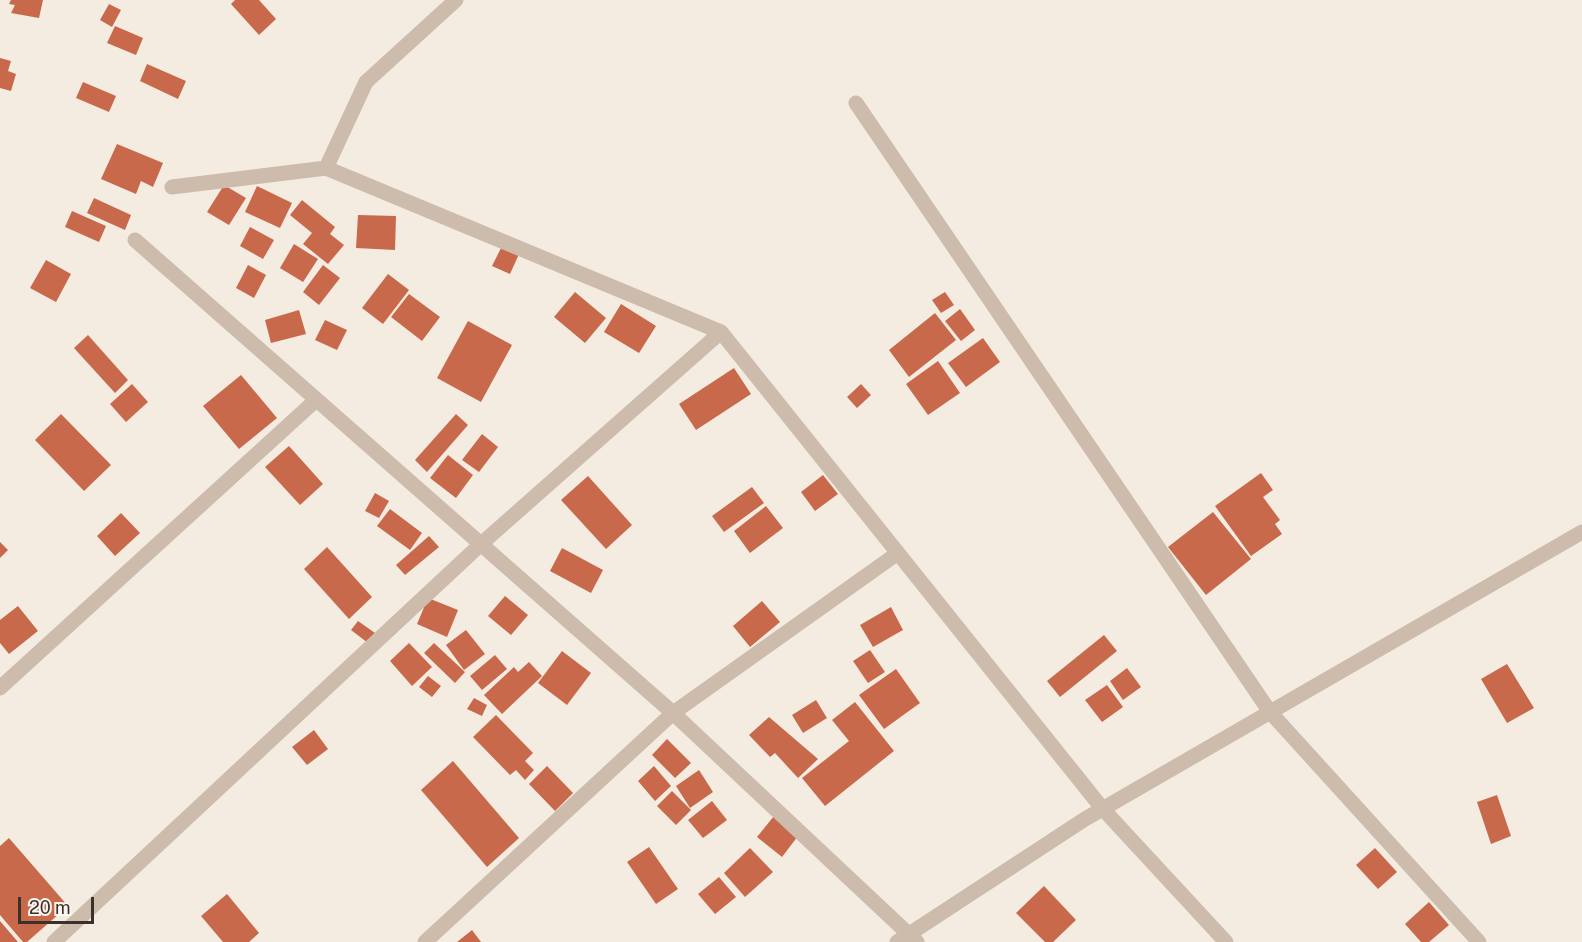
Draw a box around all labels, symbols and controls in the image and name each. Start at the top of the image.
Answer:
scale bar [21,885,98,923]
text: 20 m [29,897,71,918]

